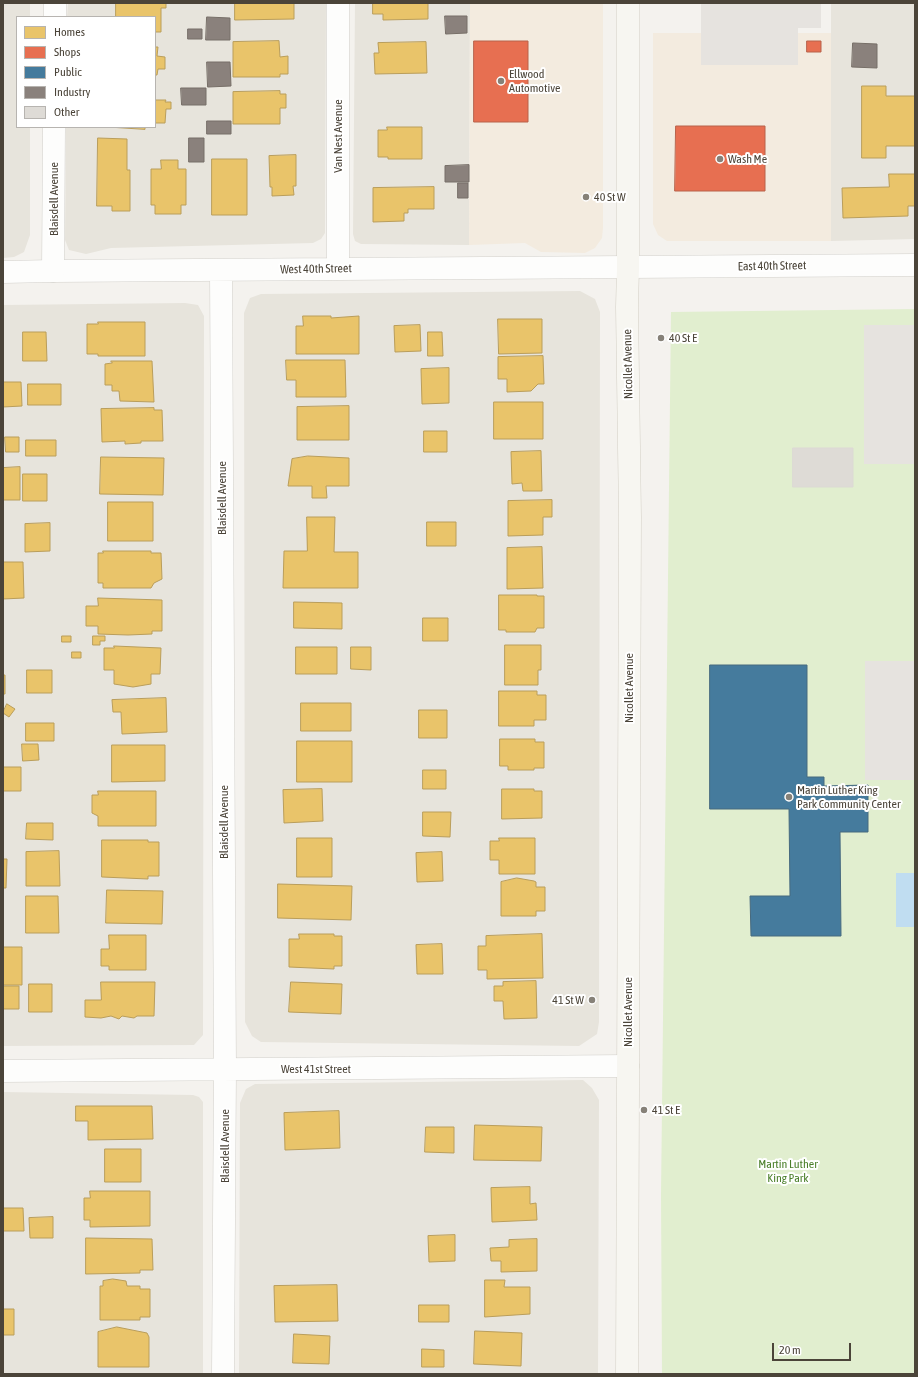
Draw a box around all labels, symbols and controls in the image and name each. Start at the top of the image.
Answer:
legend [16,16,156,128]
text: Homes [54,25,85,39]
text: Shops [54,45,80,59]
text: Public [54,65,82,79]
place label: Ellwood Automotive [509,67,560,95]
marker: Ellwood Automotive [496,76,506,86]
text: Industry [54,85,91,99]
street label: Van Nest Avenue [331,99,345,173]
text: Other [54,105,79,119]
place label: Wash Me [728,152,767,166]
marker: Wash Me [715,154,725,164]
street label: Blaisdell Avenue [47,162,61,236]
place label: 40 St W [594,190,626,204]
marker: 40 St W [581,192,591,202]
street label: East 40th Street [738,258,806,274]
street label: West 40th Street [280,261,352,277]
street label: Nicollet Avenue [620,329,636,399]
place label: 40 St E [669,331,697,345]
marker: 40 St E [656,333,666,343]
street label: Blaisdell Avenue [215,461,229,535]
street label: Nicollet Avenue [622,653,636,723]
place label: Martin Luther King Park Community Center [797,783,900,811]
street label: Blaisdell Avenue [217,785,231,859]
marker: Martin Luther King Park Community Center [784,792,794,802]
street label: Nicollet Avenue [621,977,635,1047]
place label: 41 St W [552,993,584,1007]
marker: 41 St W [587,995,597,1005]
street label: West 41st Street [281,1062,351,1076]
place label: 41 St E [652,1103,680,1117]
marker: 41 St E [639,1105,649,1115]
street label: Blaisdell Avenue [218,1109,232,1183]
park label: Martin Luther King Park [758,1157,818,1185]
scale bar [774,1335,853,1361]
text: 20 m [779,1343,801,1357]

